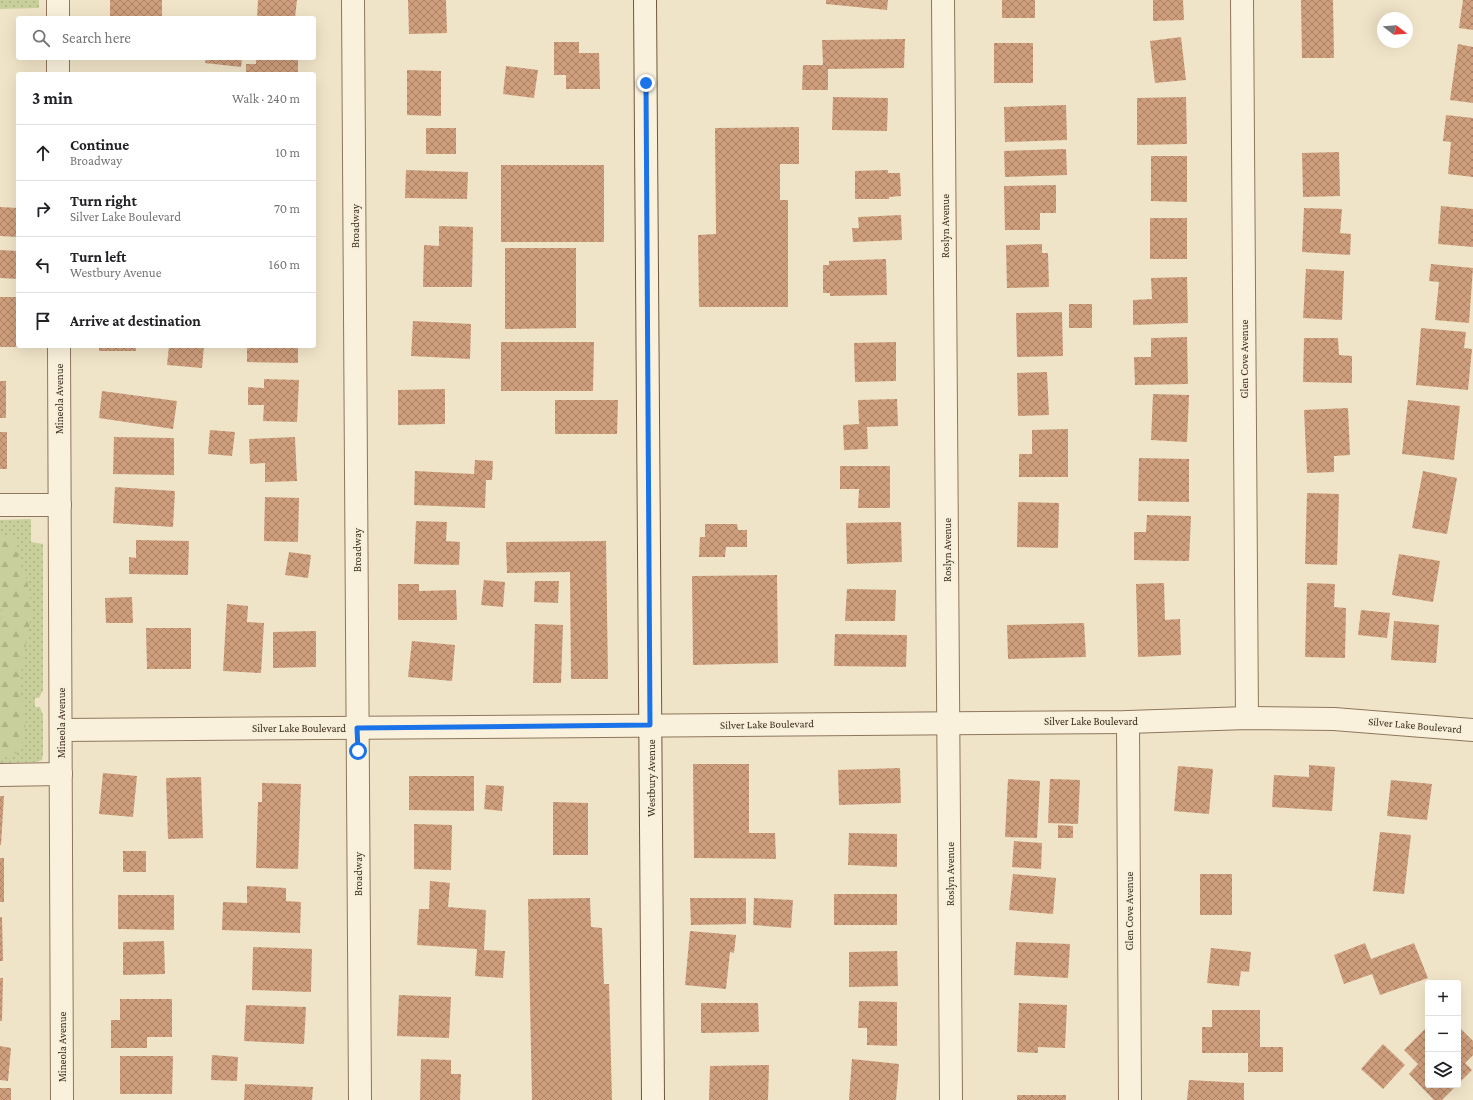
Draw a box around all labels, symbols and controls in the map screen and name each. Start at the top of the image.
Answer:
north arrow [1377,12,1413,48]
search box [16,16,316,60]
icon: search [30,27,52,49]
text: Search here [62,30,131,46]
route end [637,74,655,92]
text: 3 min [32,89,73,108]
text: Walk · 240 m [232,91,300,106]
text: Continue [70,137,129,153]
icon: ahead [32,142,54,164]
text: 10 m [275,145,300,160]
text: Broadway [70,153,122,168]
text: Turn right [70,193,137,209]
street label: Roslyn Avenue [939,194,952,258]
icon: right [32,198,54,220]
text: 70 m [274,201,300,216]
street label: Broadway [349,203,362,248]
text: Silver Lake Boulevard [70,209,181,224]
text: Turn left [70,249,126,265]
icon: left [32,254,54,276]
text: 160 m [269,257,300,272]
text: Westbury Avenue [70,265,161,280]
icon: arrive [32,310,54,332]
text: Arrive at destination [70,313,201,329]
street label: Glen Cove Avenue [1238,319,1250,398]
street label: Mineola Avenue [53,364,65,434]
street label: Roslyn Avenue [941,518,954,582]
street label: Broadway [351,527,364,572]
street label: Mineola Avenue [55,688,67,758]
street label: Silver Lake Boulevard [1044,715,1138,727]
street label: Silver Lake Boulevard [1368,715,1463,735]
street label: Silver Lake Boulevard [720,717,814,731]
street label: Silver Lake Boulevard [252,722,346,734]
street label: Westbury Avenue [645,739,658,817]
route start [349,742,367,760]
street label: Roslyn Avenue [944,842,957,906]
street label: Broadway [352,851,365,896]
street label: Glen Cove Avenue [1123,871,1135,950]
map controls [1425,980,1461,1088]
button: + [1425,980,1461,1016]
street label: Mineola Avenue [56,1012,68,1082]
button: − [1425,1016,1461,1052]
button: layers [1425,1052,1461,1088]

